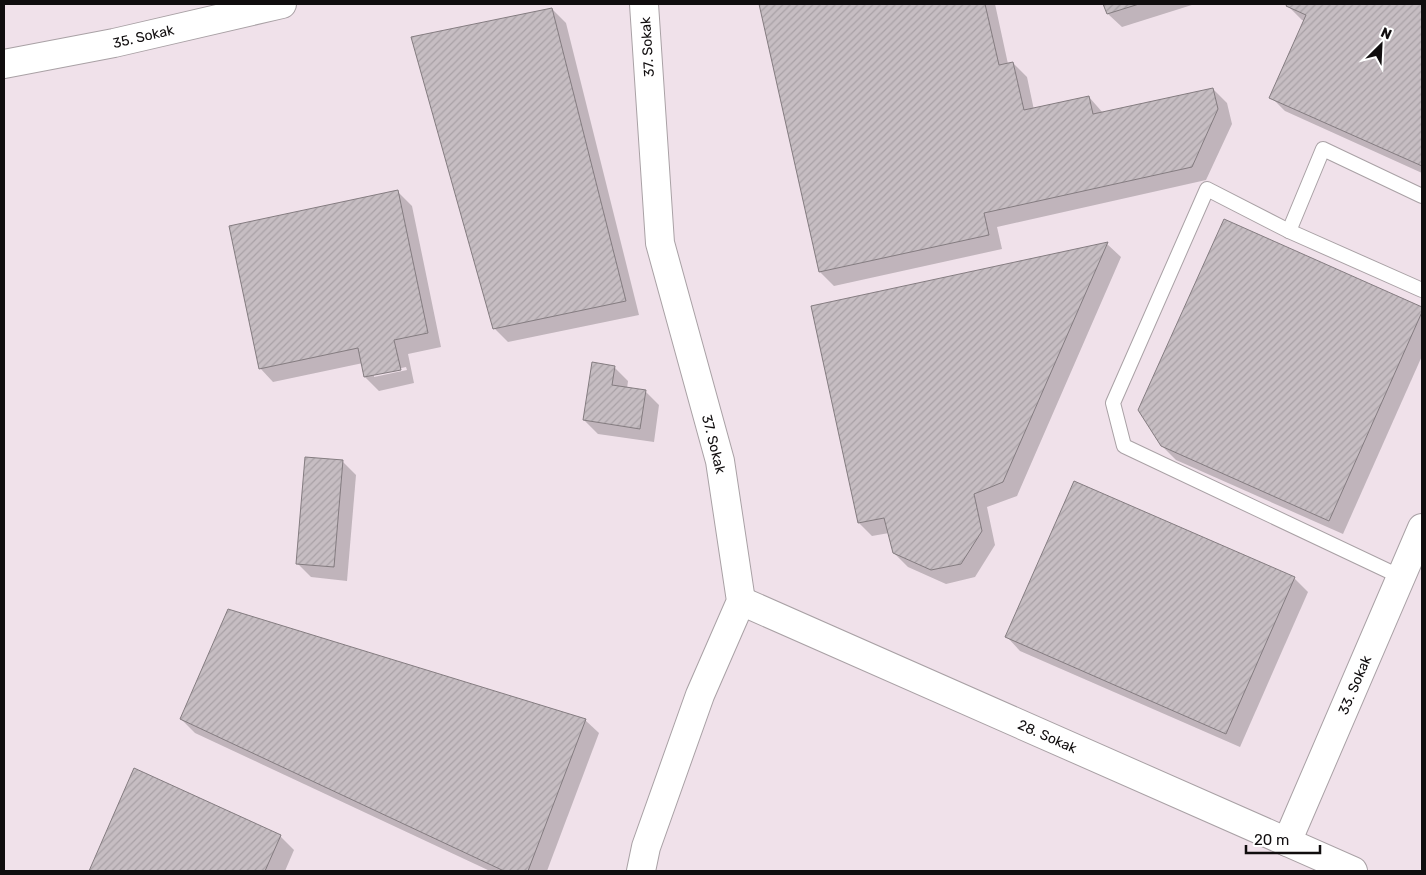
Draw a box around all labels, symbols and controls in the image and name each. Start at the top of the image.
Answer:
street label: 37. Sokak [637,15,658,78]
north arrow [1356,20,1406,70]
street label: 35. Sokak [111,21,176,52]
text: N [1378,24,1394,43]
street label: 37. Sokak [698,413,729,476]
street label: 33. Sokak [1335,652,1375,717]
street label: 28. Sokak [1015,716,1080,757]
scale bar [1246,822,1320,854]
text: 20 m [1254,831,1289,849]

